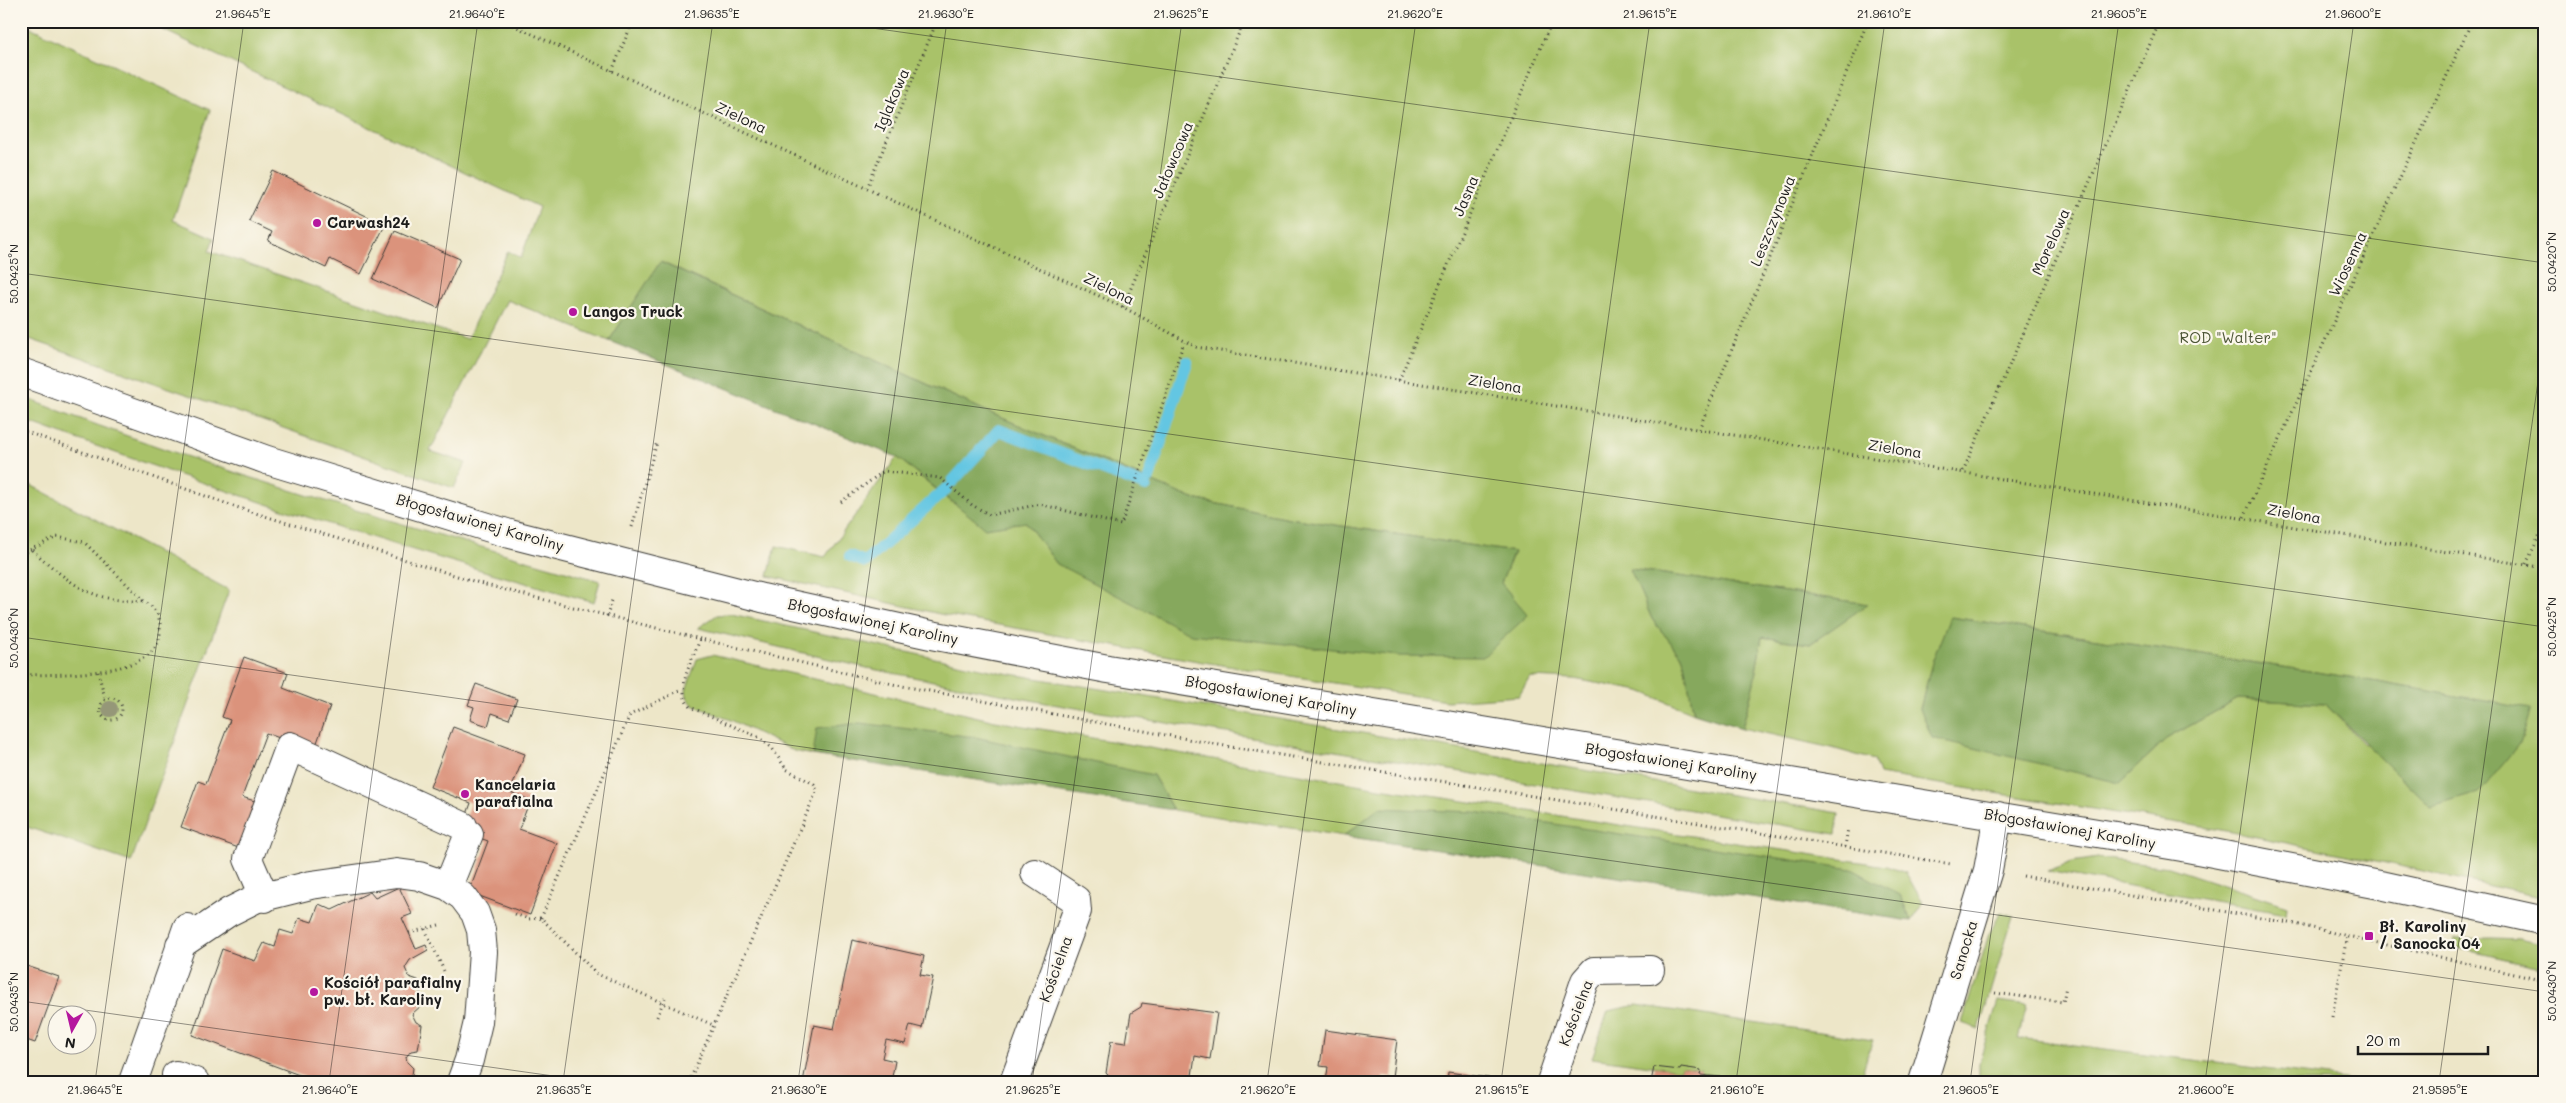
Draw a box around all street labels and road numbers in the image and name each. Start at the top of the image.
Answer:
street label: Iglakowa [869,65,913,134]
street label: Zielona [713,97,770,138]
street label: Jałowcowa [1147,118,1197,201]
street label: Jasna [1448,172,1483,219]
street label: Leszczynowa [1745,172,1799,269]
street label: Morelowa [2026,205,2074,278]
street label: Wiosenna [2323,228,2371,299]
street label: Zielona [1081,267,1138,309]
street label: Zielona [1467,369,1524,397]
street label: Zielona [1867,434,1924,462]
street label: Błogosławionej Karoliny [394,488,567,556]
street label: Zielona [2266,498,2323,528]
street label: Błogosławionej Karoliny [786,593,960,649]
street label: Błogosławionej Karoliny [1184,670,1359,720]
street label: Błogosławionej Karoliny [1584,738,1759,785]
street label: Błogosławionej Karoliny [1983,803,2158,853]
street label: Sanocka [1945,918,1982,982]
street label: Kościelna [1034,933,1076,1005]
street label: Kościelna [1553,977,1597,1049]

